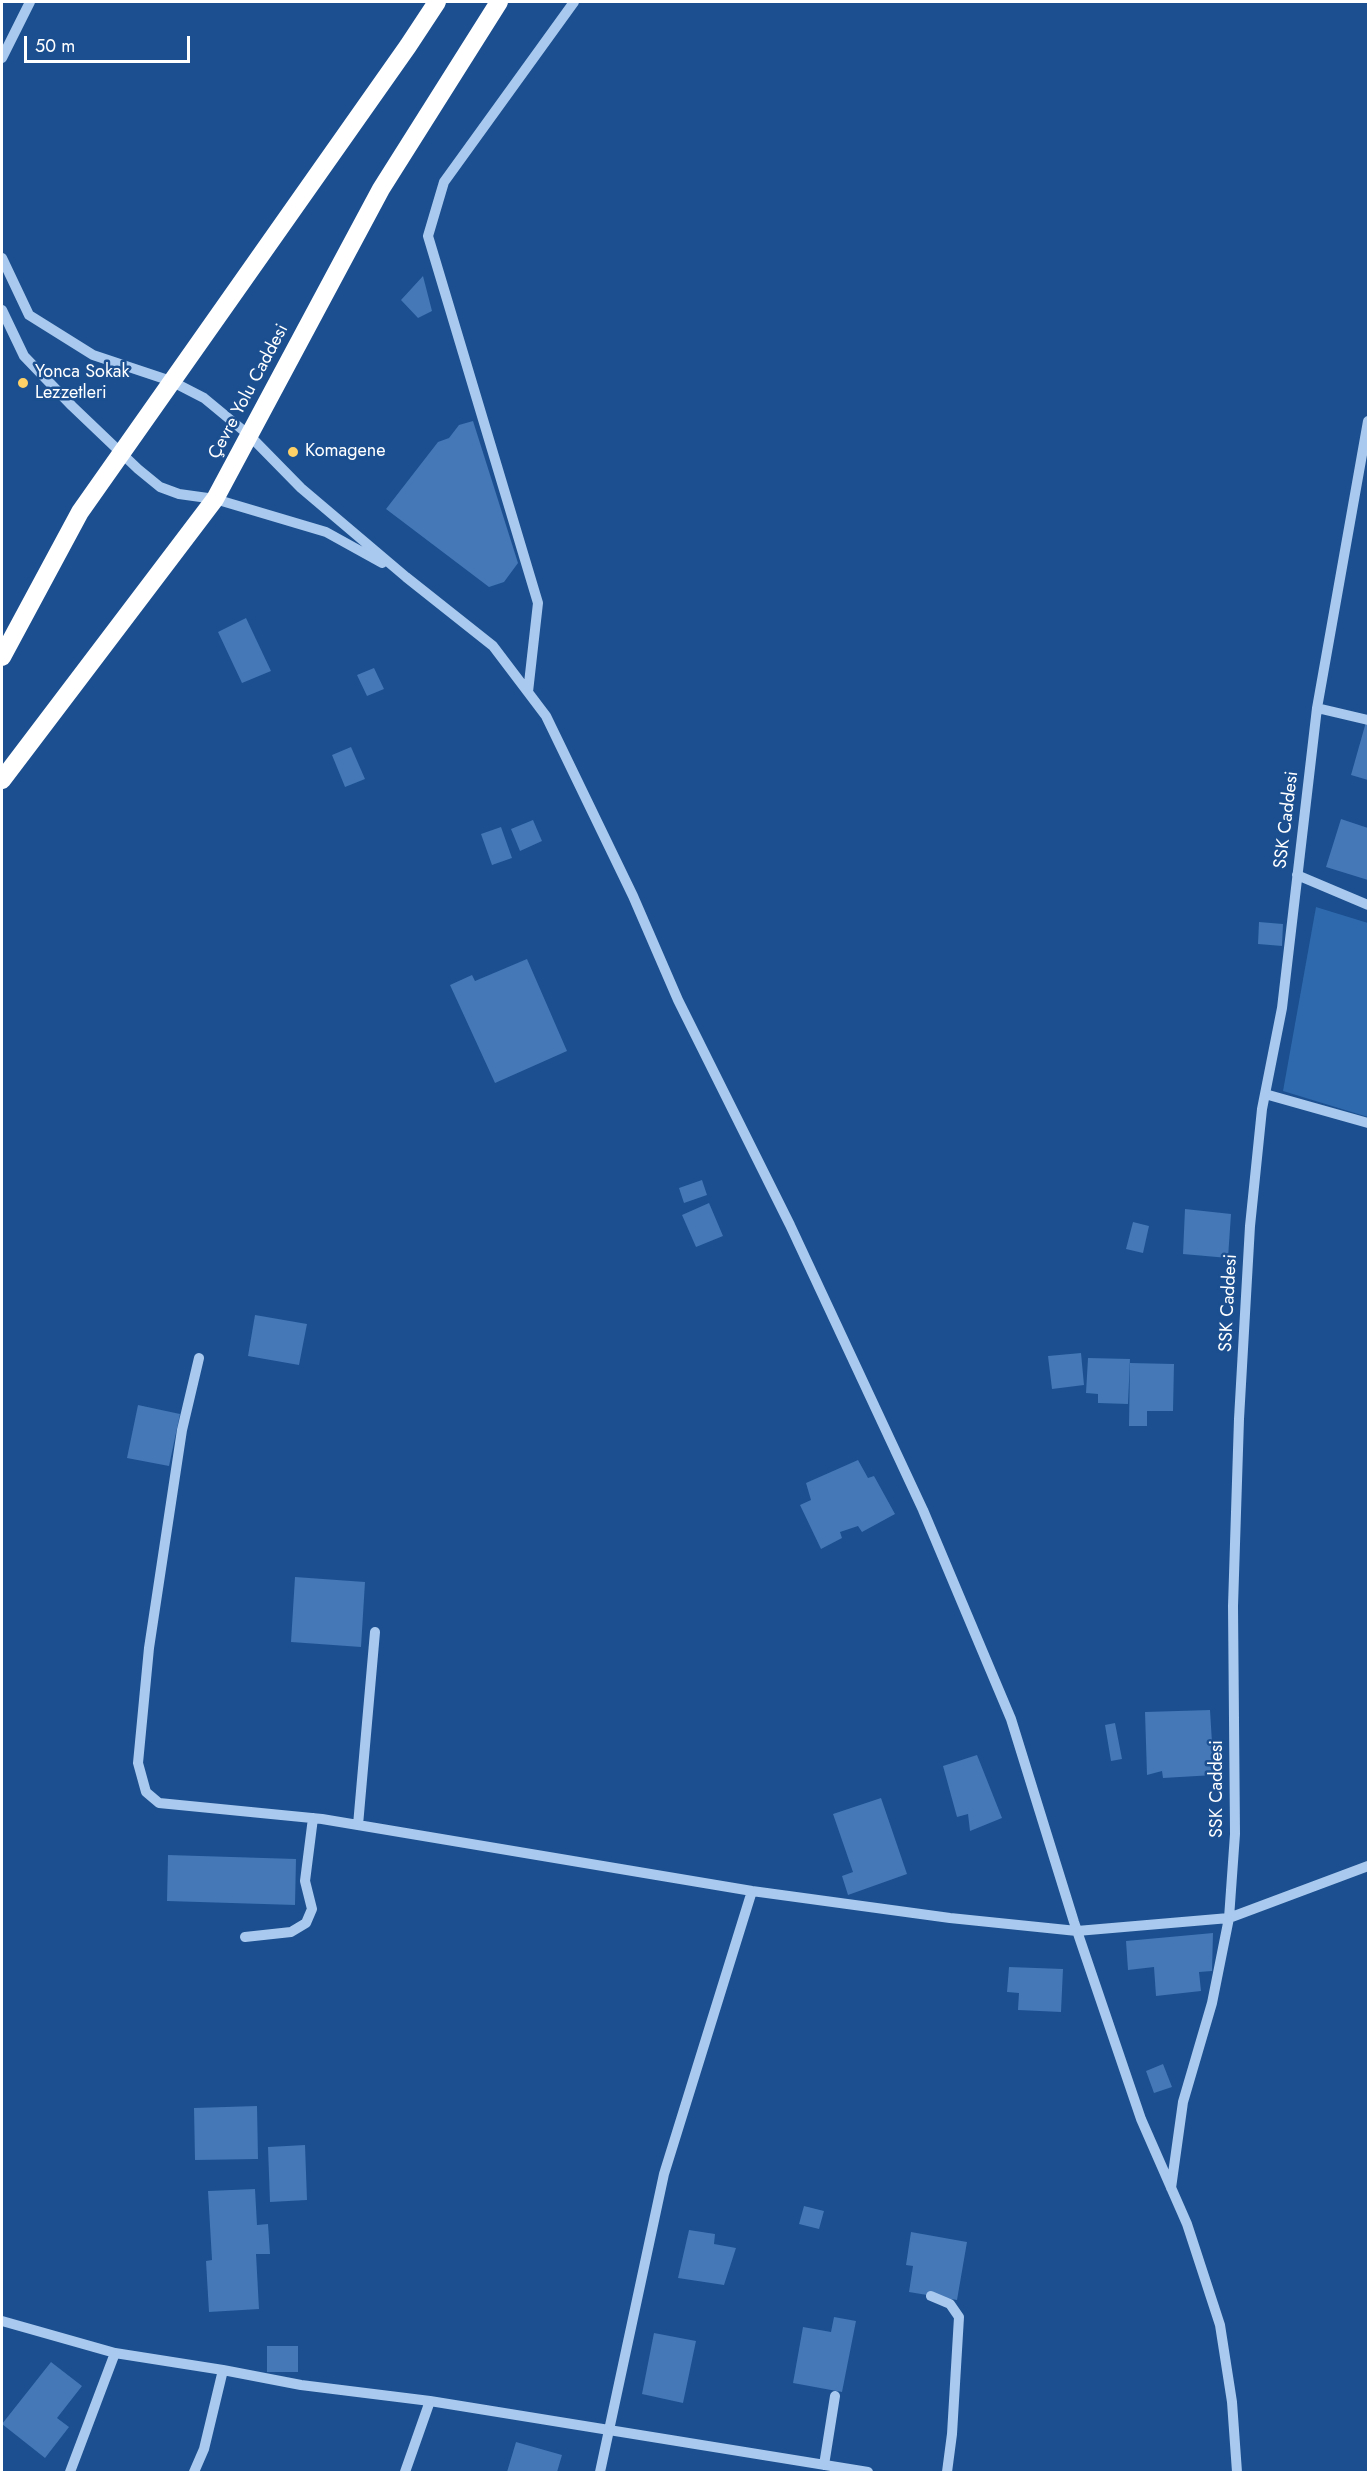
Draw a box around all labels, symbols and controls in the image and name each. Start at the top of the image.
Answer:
scale bar [27,24,194,62]
text: 50 m [35,33,75,59]
street label: Çevre Yolu Caddesi [204,321,294,463]
place label: Yonca Sokak Lezzetleri [35,362,129,404]
marker: Yonca Sokak Lezzetleri [16,376,30,390]
place label: Komagene [305,441,385,463]
marker: Komagene [286,445,300,459]
street label: SSK Caddesi [1270,770,1304,870]
street label: SSK Caddesi [1216,1253,1242,1353]
street label: SSK Caddesi [1207,1740,1229,1838]

